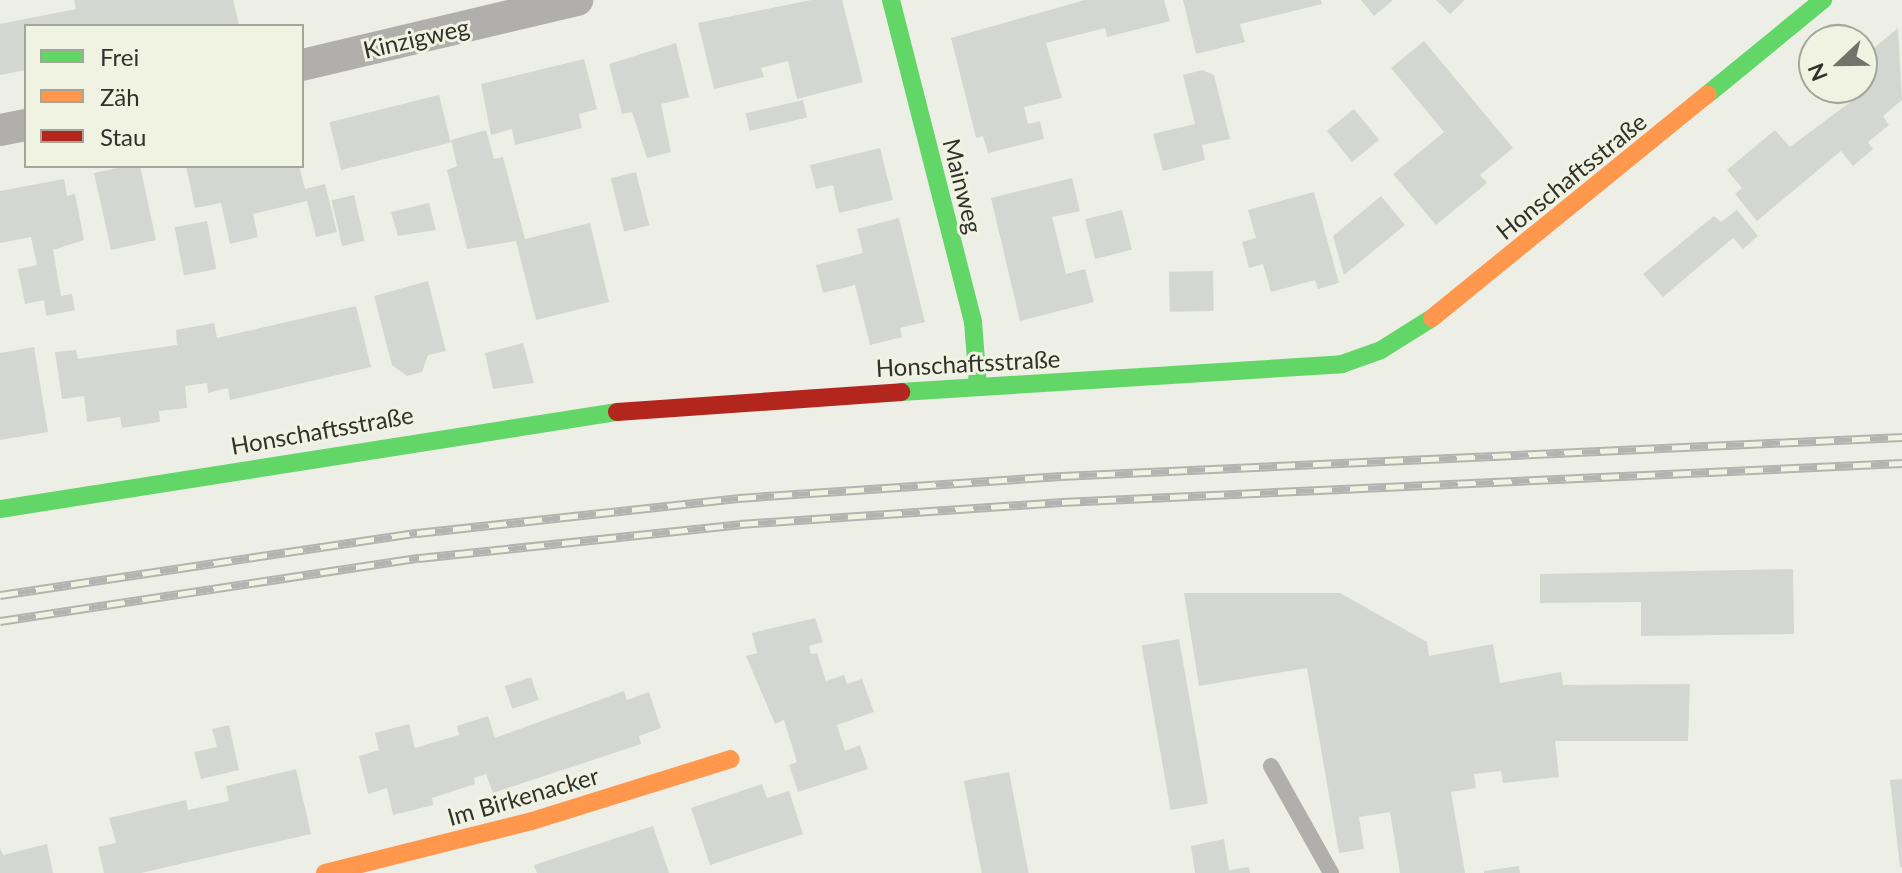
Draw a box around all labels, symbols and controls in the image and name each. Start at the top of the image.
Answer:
street label: Kinzigweg [360,12,472,64]
legend [24,24,304,168]
north arrow [1798,24,1878,104]
text: Frei [100,42,139,71]
text: N [1801,60,1833,85]
text: Zäh [100,82,140,111]
street label: Honschaftsstraße [1490,107,1652,245]
text: Stau [100,122,146,151]
street label: Mainweg [937,136,989,236]
street label: Honschaftsstraße [875,344,1061,382]
street label: Honschaftsstraße [228,400,416,460]
street label: Im Birkenacker [444,761,602,831]

